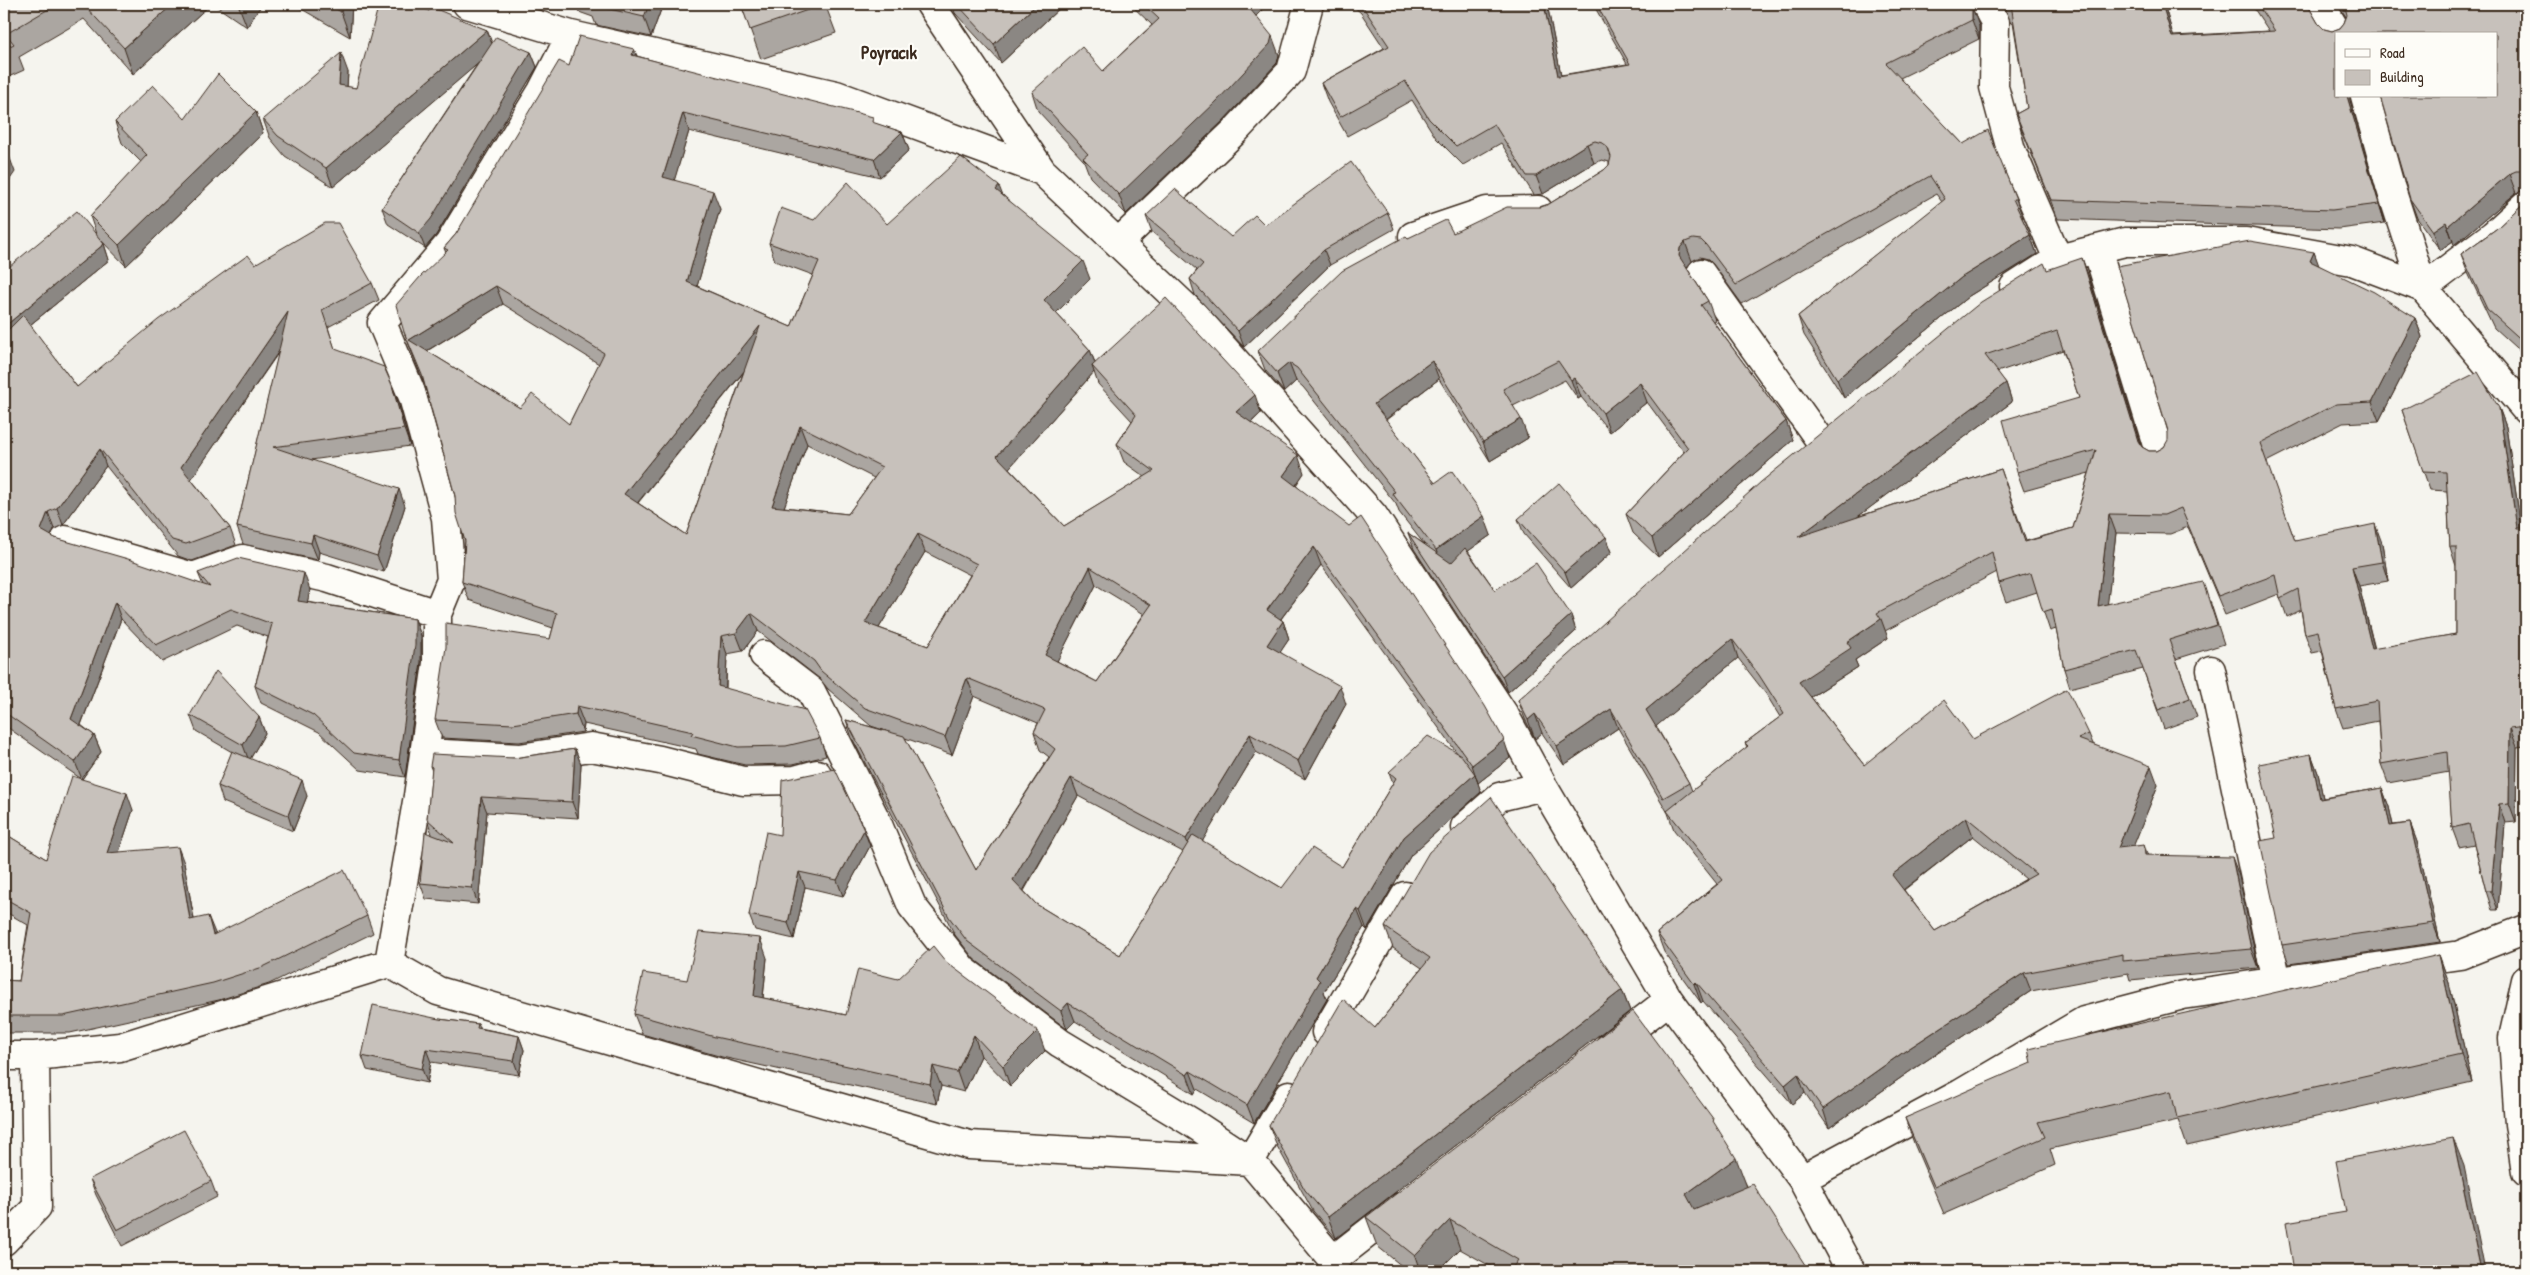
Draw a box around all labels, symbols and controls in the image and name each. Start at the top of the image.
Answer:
legend [2335,32,2498,98]
district label: Poyracık [861,40,918,66]
text: Road [2380,42,2405,63]
text: Building [2380,66,2424,87]

